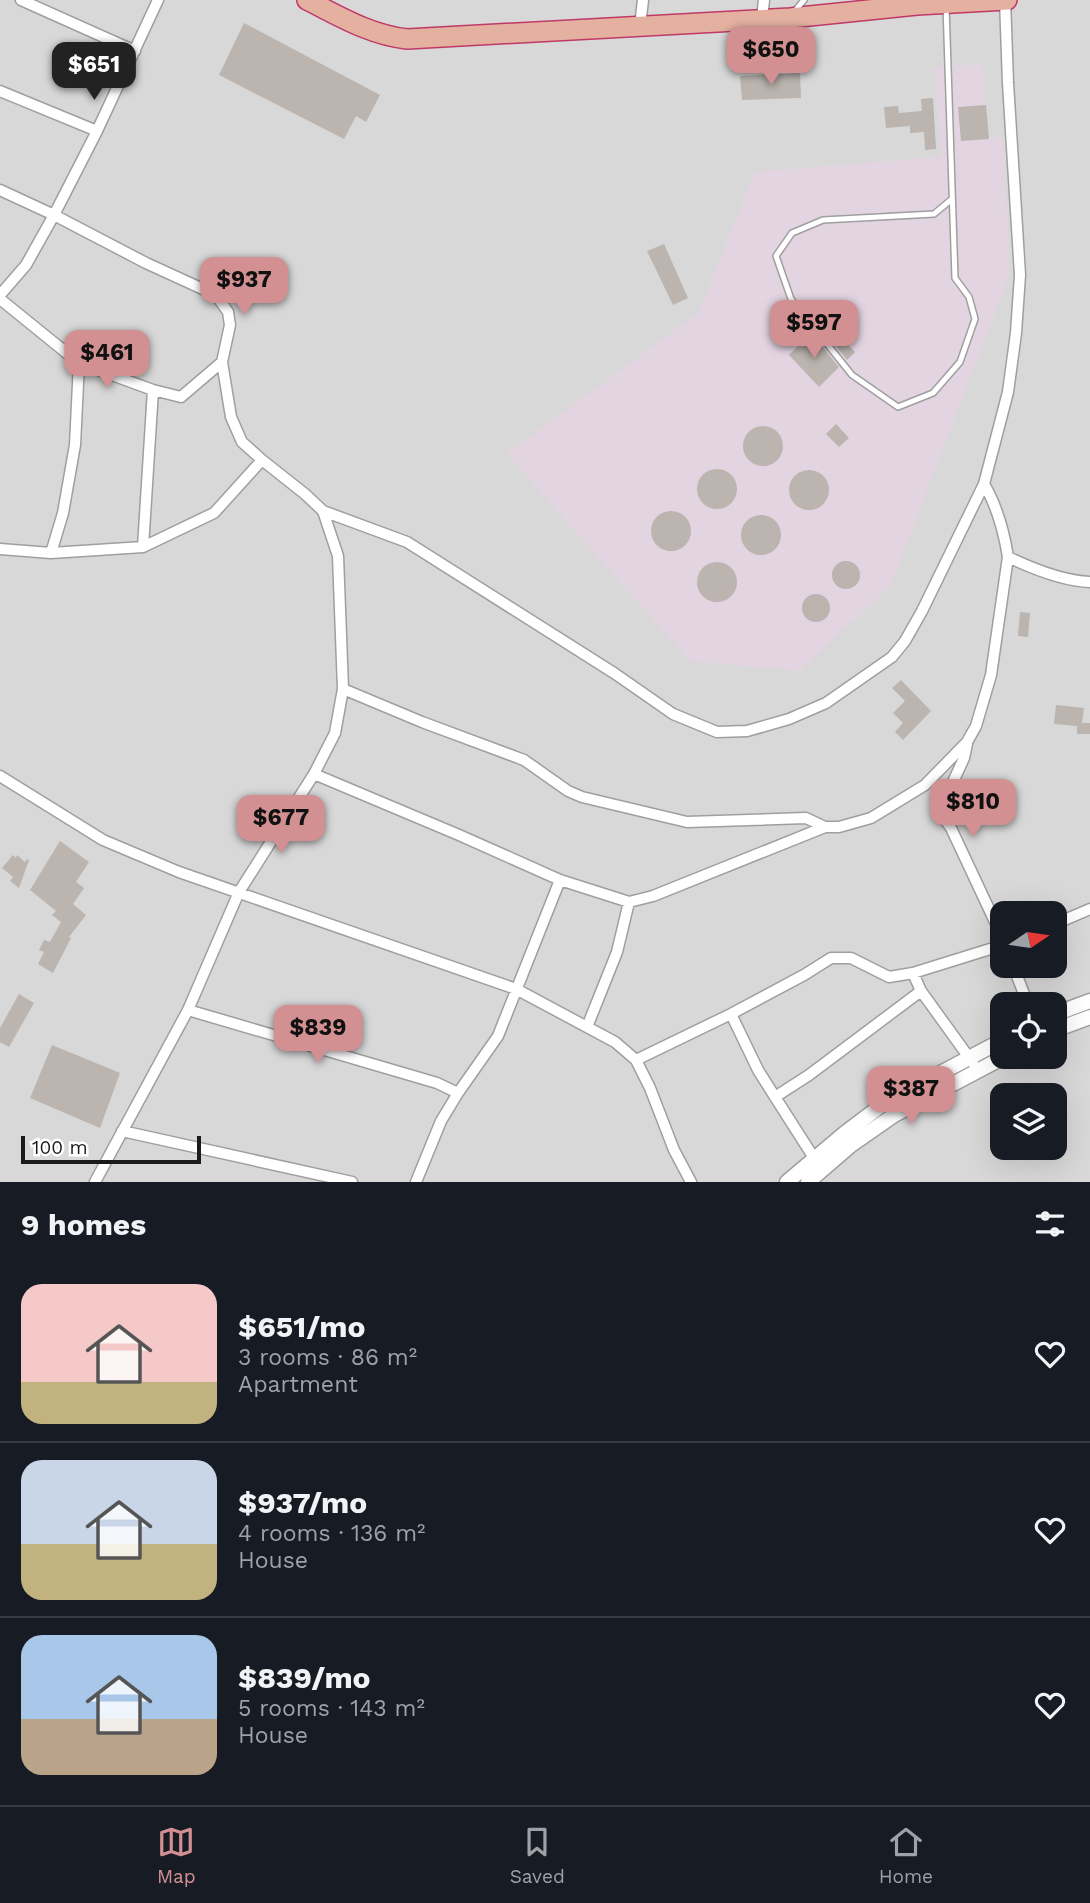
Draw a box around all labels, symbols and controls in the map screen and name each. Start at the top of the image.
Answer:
pin: $650 [730,28,812,87]
text: $650 [742,36,800,63]
pin: $651 [53,42,135,102]
text: $651 [68,51,120,78]
pin: $937 [203,258,285,317]
text: $937 [216,266,272,293]
pin: $597 [773,300,855,360]
text: $597 [786,309,842,336]
pin: $461 [66,330,148,390]
text: $461 [80,339,134,366]
pin: $810 [932,780,1014,839]
text: $810 [946,788,1000,815]
pin: $677 [240,796,322,855]
text: $677 [253,804,309,831]
north arrow [990,901,1068,978]
map controls [990,901,1067,1160]
button: locate [990,992,1067,1069]
pin: $839 [277,1006,359,1065]
text: $839 [290,1014,346,1041]
pin: $387 [870,1066,952,1126]
text: $387 [883,1075,939,1102]
button: layers [990,1083,1067,1160]
scale bar [21,1133,201,1165]
text: 100 m [32,1136,88,1159]
icon: filters [1031,1205,1069,1243]
text: 9 homes [21,1207,146,1242]
text: $651/mo [238,1309,365,1344]
icon: home [77,1312,161,1396]
icon: heart [1031,1335,1069,1373]
text: 3 rooms · 86 m² [238,1344,417,1371]
text: Apartment [238,1371,358,1398]
text: $937/mo [238,1485,367,1520]
icon: home [77,1488,161,1572]
icon: heart [1031,1511,1069,1549]
text: 4 rooms · 136 m² [238,1520,426,1547]
text: House [238,1547,308,1574]
text: $839/mo [238,1660,371,1695]
icon: home [77,1663,161,1747]
icon: heart [1031,1686,1069,1724]
text: 5 rooms · 143 m² [238,1695,425,1722]
text: House [238,1722,308,1749]
tab: Map [157,1823,196,1888]
tab: Saved [510,1823,565,1888]
tab: Home [879,1823,933,1888]

